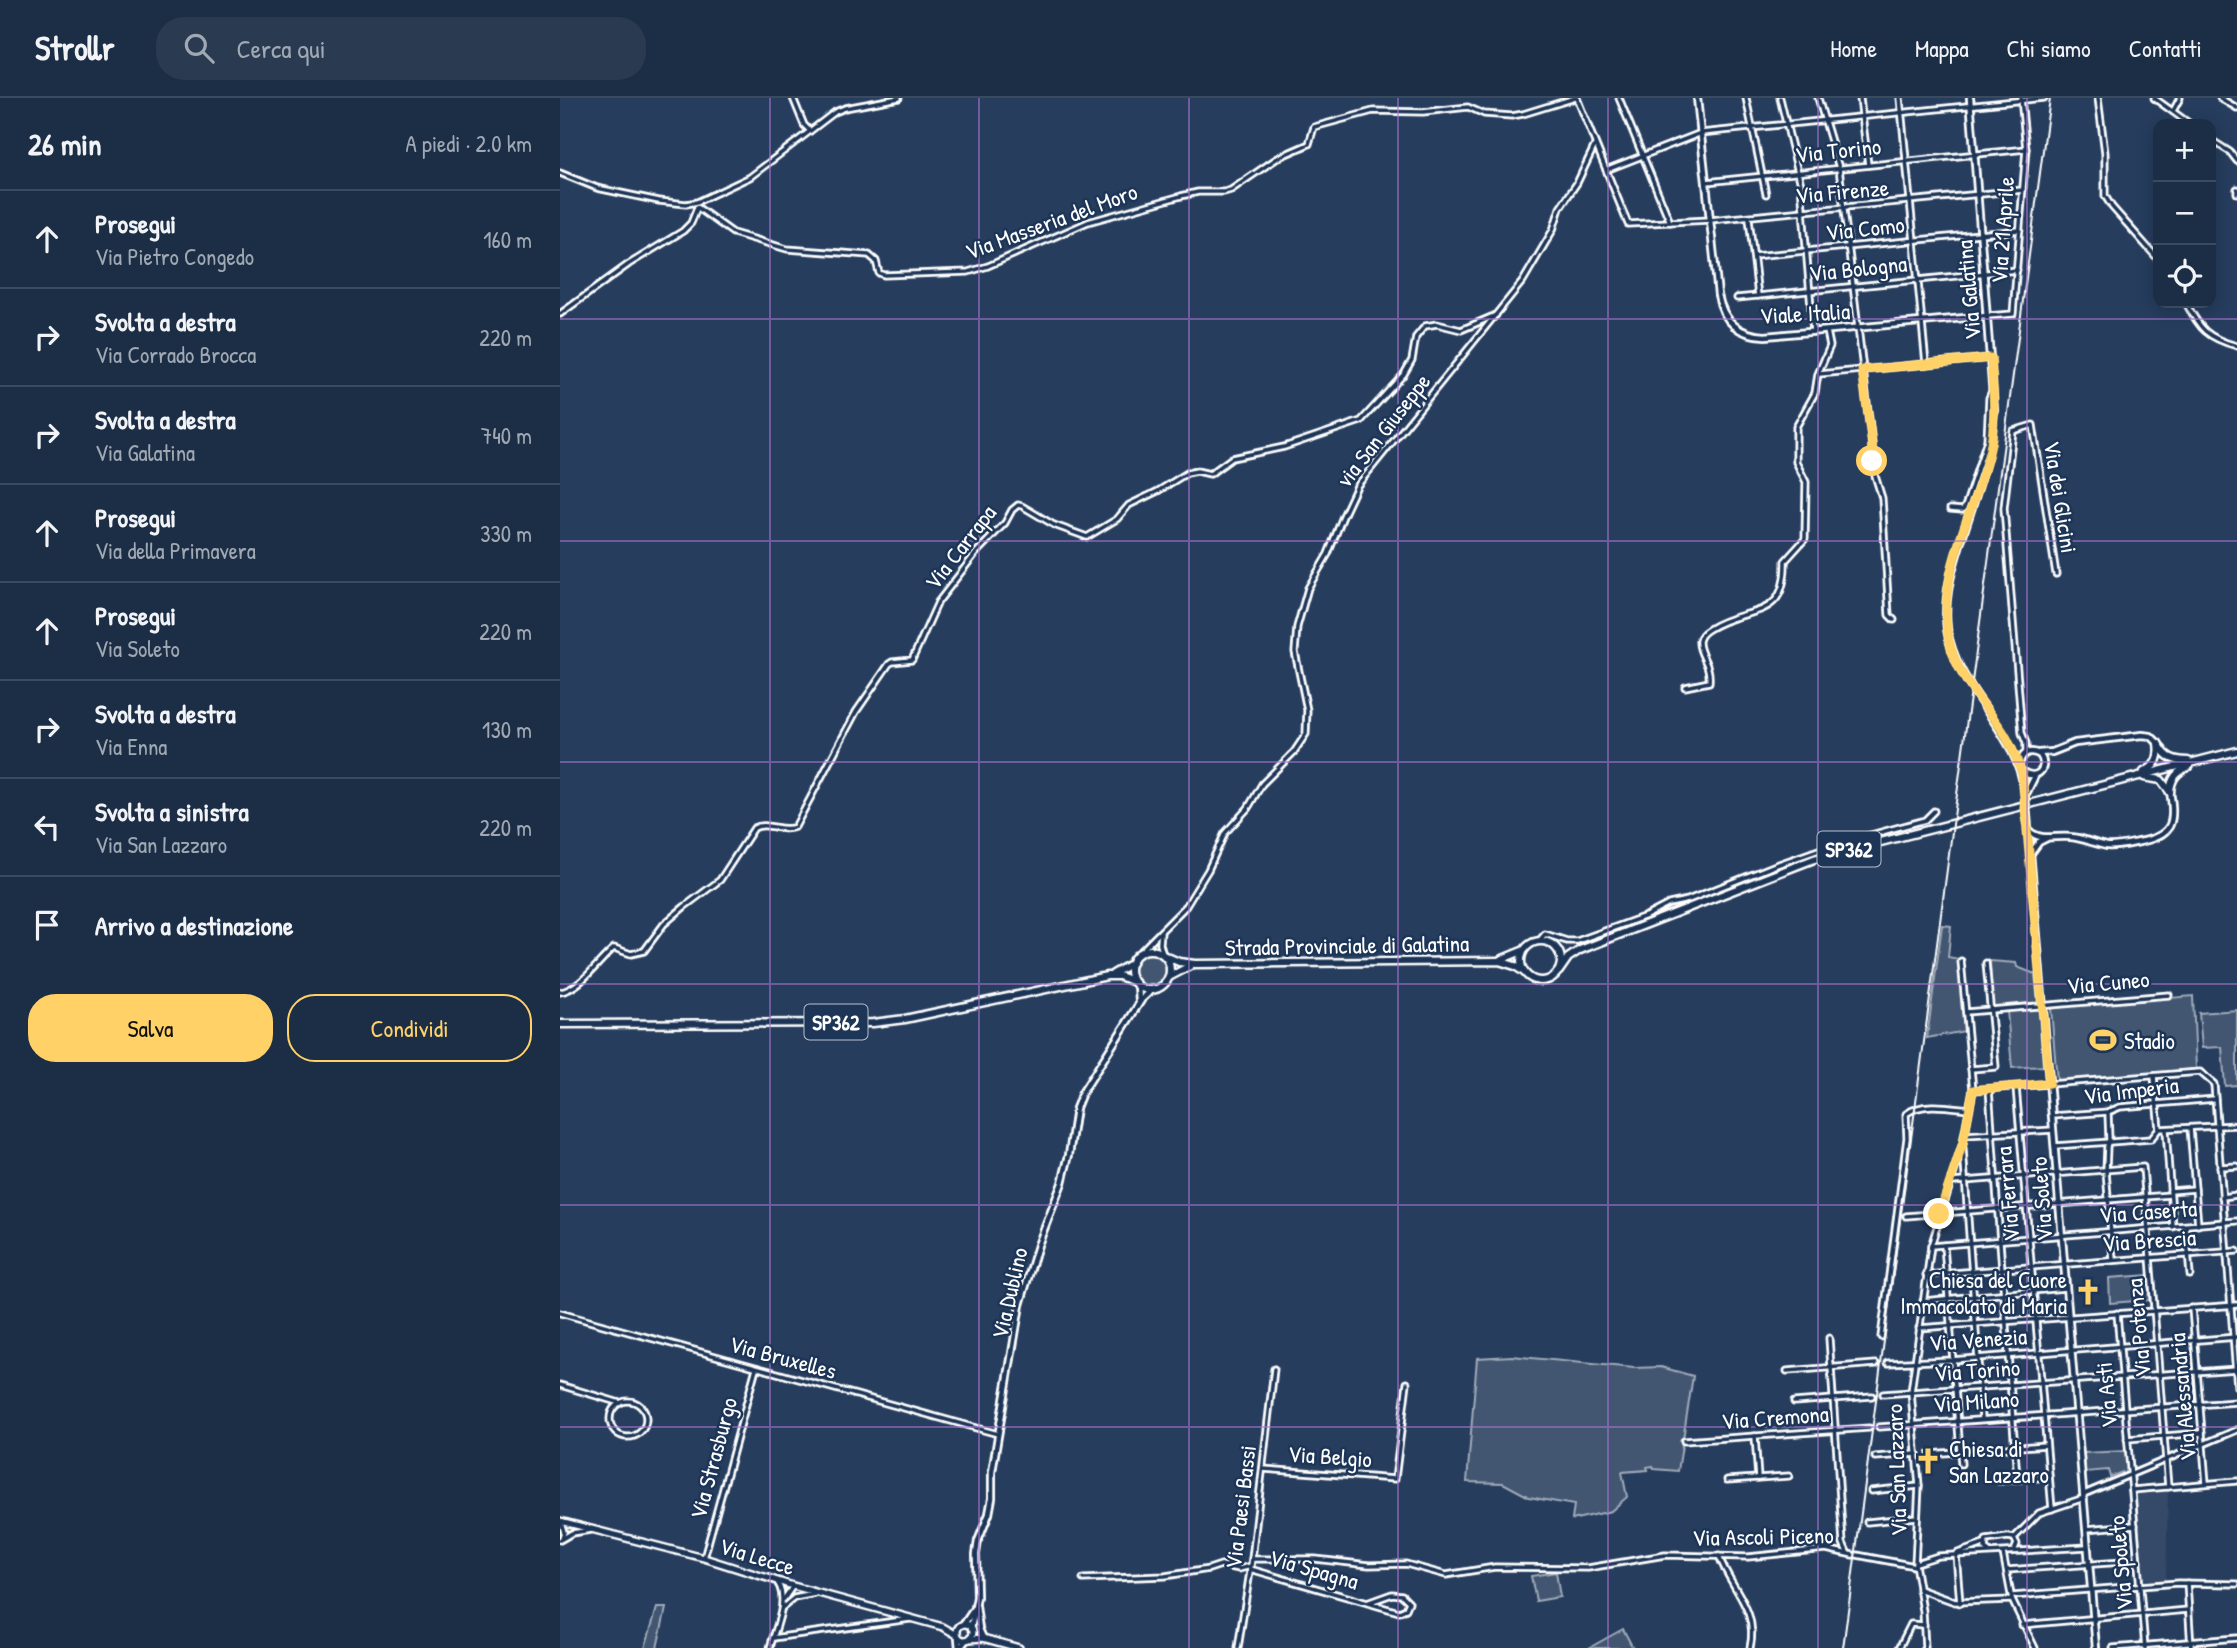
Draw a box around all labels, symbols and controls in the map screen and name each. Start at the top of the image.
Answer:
search box [156,17,646,80]
text: Strollr [35,26,114,70]
icon: search [180,29,218,67]
text: Cerca qui [236,31,326,66]
text: Home [1830,32,1877,64]
text: Mappa [1915,32,1969,64]
text: Chi siamo [2007,32,2091,64]
text: Contatti [2129,32,2202,64]
map controls [2153,119,2216,308]
button: + [2153,119,2216,182]
text: 26 min [28,124,102,164]
text: A piedi · 2.0 km [406,128,532,159]
street label: Via Torino [1794,130,1882,170]
street label: Via Firenze [1794,171,1890,211]
street label: Via 21 Aprile [1983,175,2021,285]
street label: Via Masseria del Moro [961,176,1141,266]
button: − [2153,182,2216,245]
text: Prosegui [95,206,176,241]
street label: Via Como [1824,208,1906,248]
icon: ahead [28,220,66,258]
text: 160 m [483,224,532,255]
street label: Via Galatina [1948,239,1988,341]
text: Via Pietro Congedo [95,241,254,272]
button: locate [2153,245,2216,308]
street label: Via Bologna [1807,247,1909,289]
street label: Viale Italia [1759,295,1851,331]
text: Svolta a destra [95,304,236,339]
icon: right [28,318,66,356]
text: 220 m [479,322,532,353]
text: Via Corrado Brocca [95,339,256,370]
street label: via San Giuseppe [1329,367,1437,493]
text: Svolta a destra [95,402,236,437]
icon: right [28,416,66,454]
text: 740 m [481,420,532,451]
text: Via Galatina [95,437,195,468]
street label: Via dei Glicini [2037,439,2085,555]
route start [1856,445,1887,476]
street label: Via Carrapa [917,498,1003,596]
text: Prosegui [95,500,176,535]
icon: ahead [28,514,66,552]
text: 330 m [480,518,532,549]
text: Via della Primavera [95,535,256,566]
text: Prosegui [95,598,176,633]
icon: ahead [28,612,66,650]
text: 220 m [479,616,532,647]
text: Via Soleto [95,633,180,664]
text: Svolta a destra [95,696,236,731]
icon: right [28,710,66,748]
text: 130 m [482,714,532,745]
text: Via Enna [95,731,167,762]
text: Svolta a sinistra [95,794,249,829]
icon: left [28,808,66,846]
text: 220 m [479,812,532,843]
text: Via San Lazzaro [95,829,227,860]
road number: SP362 [1818,832,1880,866]
icon: arrive [28,906,66,944]
text: Arrivo a destinazione [95,908,293,943]
street label: Strada Provinciale di Galatina [1225,927,1469,963]
street label: Via Cuneo [2065,963,2151,1001]
button: Salva [28,994,273,1062]
button: Condividi [287,994,532,1062]
road number: SP362 [804,1004,868,1040]
sports icon: Stadio [2088,1025,2118,1055]
place label: Stadio [2124,1025,2175,1056]
street label: Via Imperia [2082,1069,2180,1111]
street label: Via Ferrara [1987,1145,2027,1243]
street label: Via Soleto [2023,1156,2059,1242]
street label: Via Caserta [2098,1192,2198,1230]
route end [1923,1198,1954,1229]
street label: Via Brescia [2101,1221,2197,1259]
street label: Via Dublino [983,1244,1035,1342]
place label: Chiesa del Cuore Immacolato di Maria [1900,1264,2067,1321]
church icon: Chiesa del Cuore Immacolato di Maria [2073,1277,2103,1307]
street label: Via Potenza [2118,1277,2158,1379]
street label: Via Venezia [1928,1320,2028,1358]
street label: Via Bruxelles [726,1328,840,1386]
street label: Via Alessandria [2161,1332,2203,1462]
street label: Via Torino [1933,1352,2021,1388]
street label: Via Asti [2088,1361,2124,1429]
street label: Via Milano [1932,1383,2020,1419]
street label: Via Strasburgo [682,1394,744,1522]
street label: Via Cremona [1720,1398,1830,1436]
street label: Via San Lazzaro [1878,1403,1914,1537]
place label: Chiesa di San Lazzaro [1949,1433,2049,1490]
street label: Via Belgio [1287,1438,1373,1474]
street label: Via Paesi Bassi [1217,1443,1263,1571]
church icon: Chiesa di San Lazzaro [1913,1446,1943,1476]
street label: Via Spoleto [2100,1515,2140,1611]
street label: Via Ascoli Piceno [1692,1519,1834,1553]
street label: Via Lecce [716,1530,798,1582]
street label: Via Spagna [1266,1541,1362,1597]

